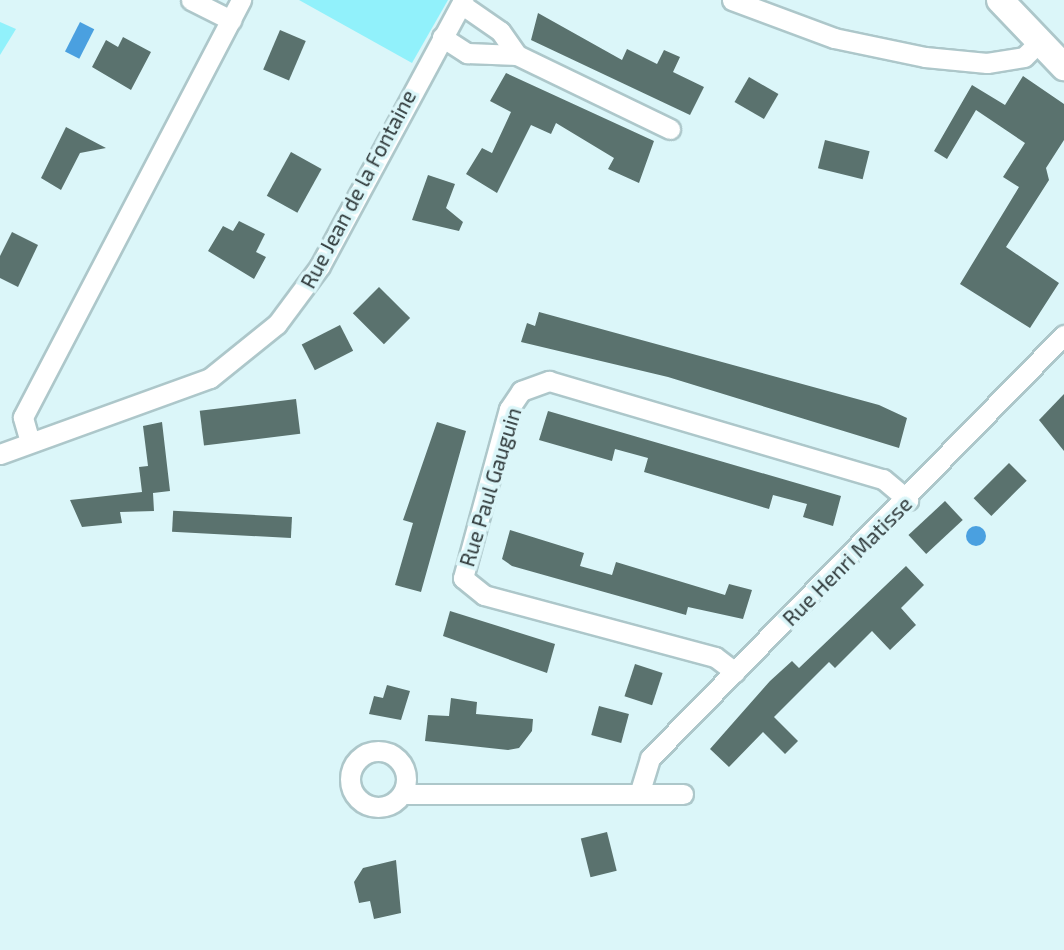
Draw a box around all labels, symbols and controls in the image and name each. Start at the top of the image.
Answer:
street label: Rue Jean de la Fontaine [295,85,421,293]
street label: Rue Paul Gauguin [454,404,526,570]
street label: Rue Henri Matisse [777,491,917,631]

